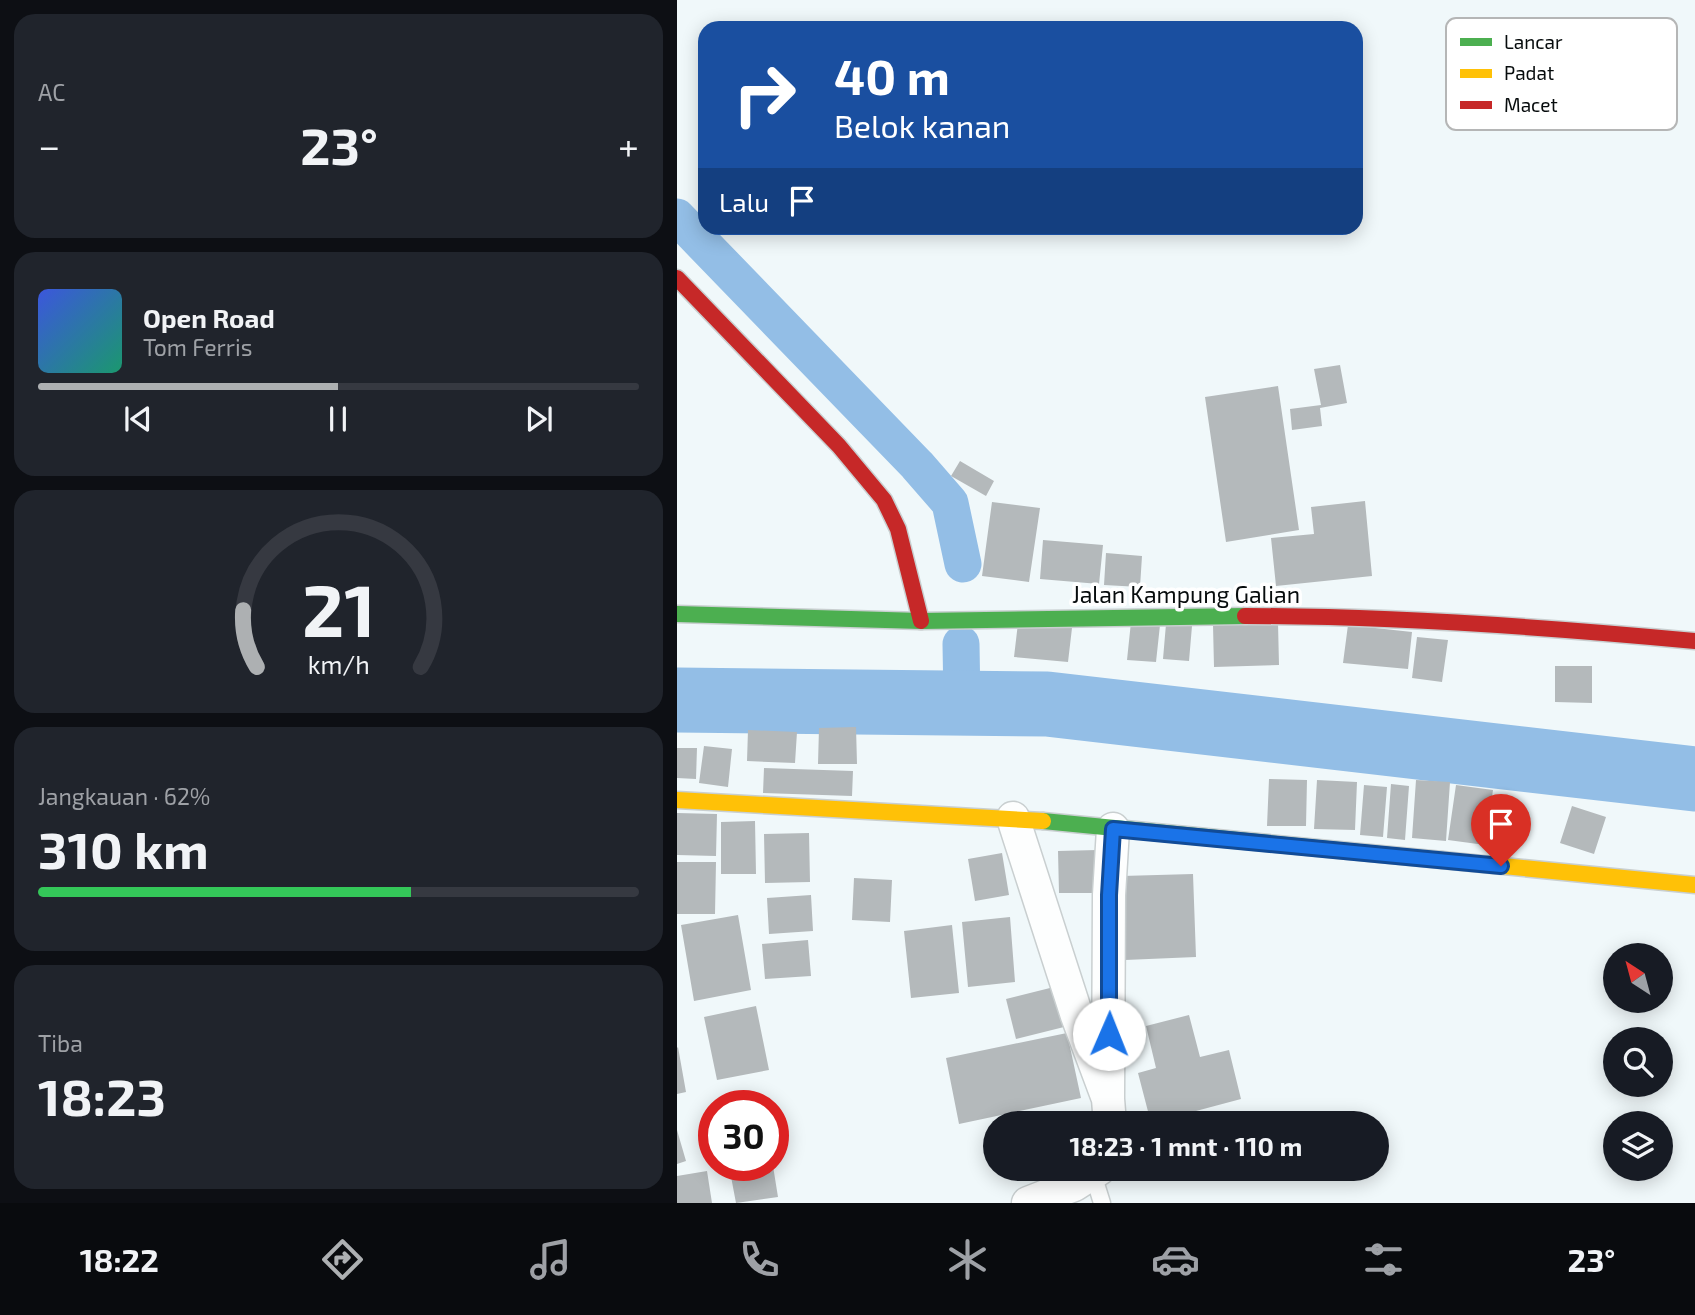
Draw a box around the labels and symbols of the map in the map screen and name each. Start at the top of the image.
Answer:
legend [1446,18,1677,130]
text: Lancar [1504,30,1563,53]
text: Padat [1504,61,1554,84]
text: Macet [1504,93,1558,116]
street label: Jalan Kampung Galian [1072,580,1300,608]
pin [1471,794,1531,866]
north arrow [1603,943,1673,1013]
position arrow [1072,997,1146,1071]
speed limit sign: 30 [698,1090,789,1181]

